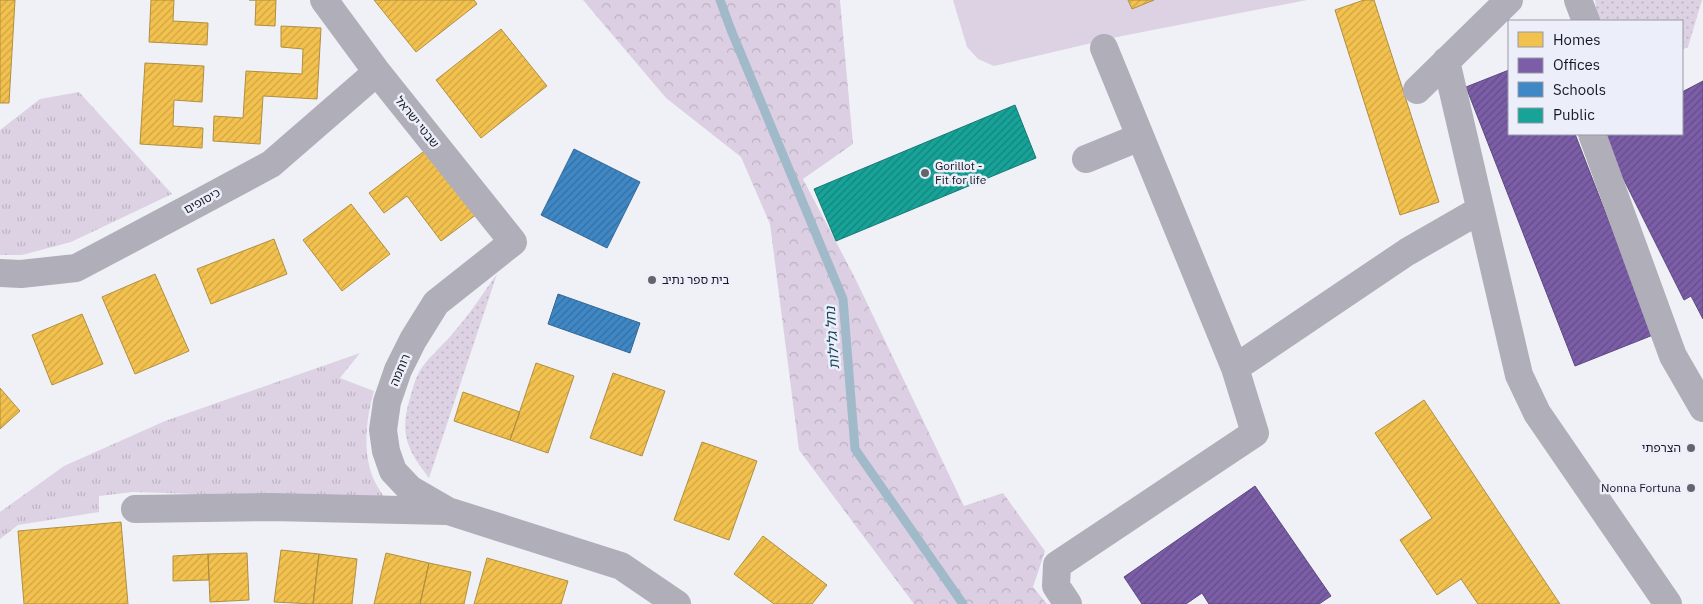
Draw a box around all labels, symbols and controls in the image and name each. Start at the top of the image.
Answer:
legend [1508,20,1683,135]
text: Homes [1553,30,1601,49]
text: Offices [1553,55,1600,74]
text: Schools [1553,80,1606,99]
street label: שבטי ישראל [392,93,443,150]
text: Public [1553,105,1595,124]
place label: Gorillot - Fit for life [935,158,987,187]
marker: Gorillot - Fit for life [919,167,931,179]
street label: כיסופים [181,184,223,217]
place label: בית ספר נתיב [662,272,729,287]
marker: בית ספר נתיב [646,274,658,286]
water label: נחל גלילות [821,304,843,370]
street label: רוחמה [386,352,413,388]
place label: הצרפתי [1642,440,1681,455]
marker: הצרפתי [1685,442,1697,454]
place label: Nonna Fortuna [1601,480,1682,495]
marker: Nonna Fortuna [1685,482,1697,494]

